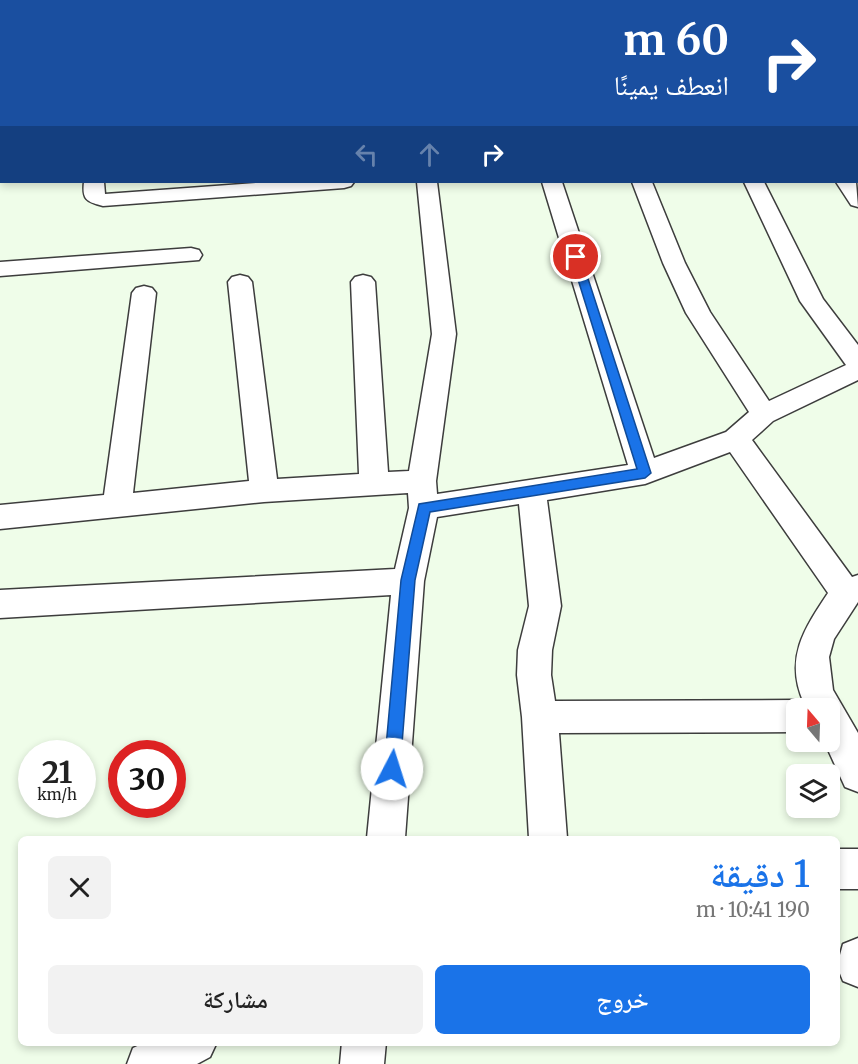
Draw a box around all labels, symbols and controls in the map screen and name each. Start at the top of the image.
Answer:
text: 60 m [623,14,729,66]
icon: right [750,24,828,102]
text: انعطف يمينًا [614,68,729,102]
icon: left [350,138,383,171]
icon: ahead [413,138,446,171]
icon: right [476,138,509,171]
pin [550,231,601,282]
icon: arrive [559,240,592,273]
north arrow [786,698,840,752]
map controls [786,698,840,818]
position arrow [360,737,424,801]
speed limit sign: 30 [108,740,186,818]
text: 21 [42,753,72,791]
button: layers [786,764,840,818]
text: km/h [37,785,77,804]
text: 1 دقيقة [710,852,810,897]
button: close [48,856,111,919]
text: 190 m · 10:41 [696,897,810,922]
button: مشاركة [48,965,423,1034]
button: خروج [435,965,810,1034]

